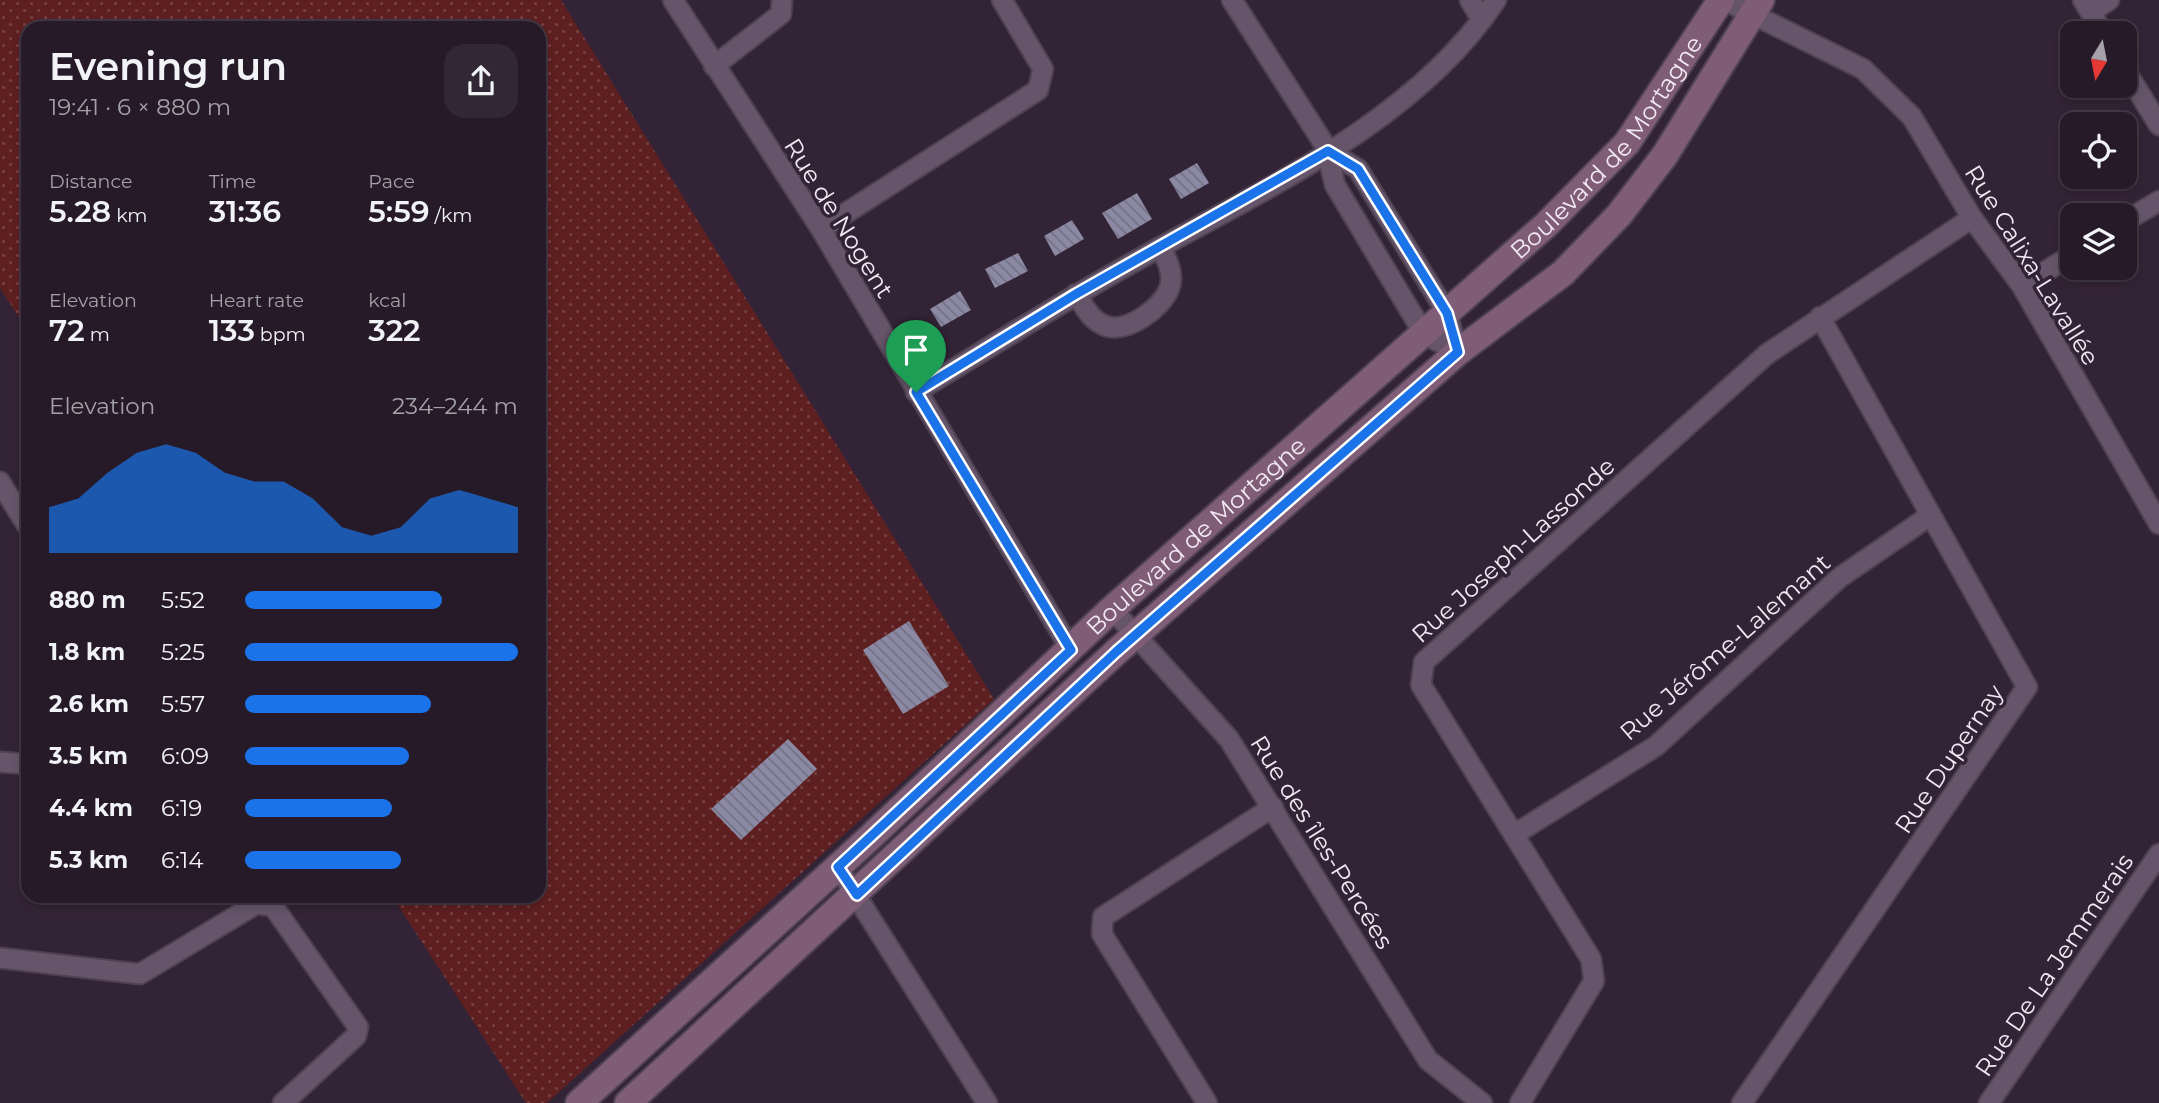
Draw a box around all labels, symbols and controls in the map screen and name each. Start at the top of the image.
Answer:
north arrow [2060,21,2137,98]
map controls [2060,21,2137,280]
street label: Boulevard de Mortagne [1504,30,1708,265]
text: Evening run [49,43,287,90]
button: share [444,44,518,118]
text: 19:41 · 6 × 880 m [49,93,231,121]
button: locate [2060,112,2137,189]
street label: Rue de Nogent [778,133,900,303]
street label: Rue Calixa-Lavallée [1959,159,2105,371]
text: Distance [49,170,132,193]
text: Time [209,170,256,193]
text: Pace [368,170,415,193]
text: 5.28 [49,193,111,230]
text: 31:36 [209,193,281,230]
text: 5:59 [368,193,430,230]
button: layers [2060,203,2137,280]
text: km [111,204,148,227]
text: /km [430,204,472,227]
text: Elevation [49,289,137,312]
text: Heart rate [209,289,304,312]
text: kcal [368,289,406,312]
text: 72 [49,312,85,349]
text: 133 [209,312,255,349]
text: 322 [368,312,421,349]
pin [886,320,946,392]
text: m [85,323,110,346]
text: bpm [255,323,306,346]
icon: arrive [897,331,935,369]
text: Elevation [49,392,155,420]
text: 234–244 m [392,392,518,420]
street label: Boulevard de Mortagne [1080,430,1311,641]
street label: Rue Joseph-Lassonde [1406,451,1620,649]
street label: Rue Jérôme-Lalemant [1614,548,1836,746]
text: 880 m [49,586,126,614]
text: 5:52 [161,586,205,614]
text: 1.8 km [49,638,125,666]
text: 5:25 [161,638,205,666]
street label: Rue Dupernay [1889,679,2009,839]
text: 2.6 km [49,690,129,718]
text: 5:57 [161,690,205,718]
street label: Rue des îles-Percées [1245,730,1399,954]
text: 3.5 km [49,742,128,770]
text: 6:09 [161,742,209,770]
text: 4.4 km [49,794,133,822]
text: 6:19 [161,794,202,822]
text: 5.3 km [49,846,128,874]
text: 6:14 [161,846,203,874]
street label: Rue De La Jemmerais [1969,848,2139,1082]

